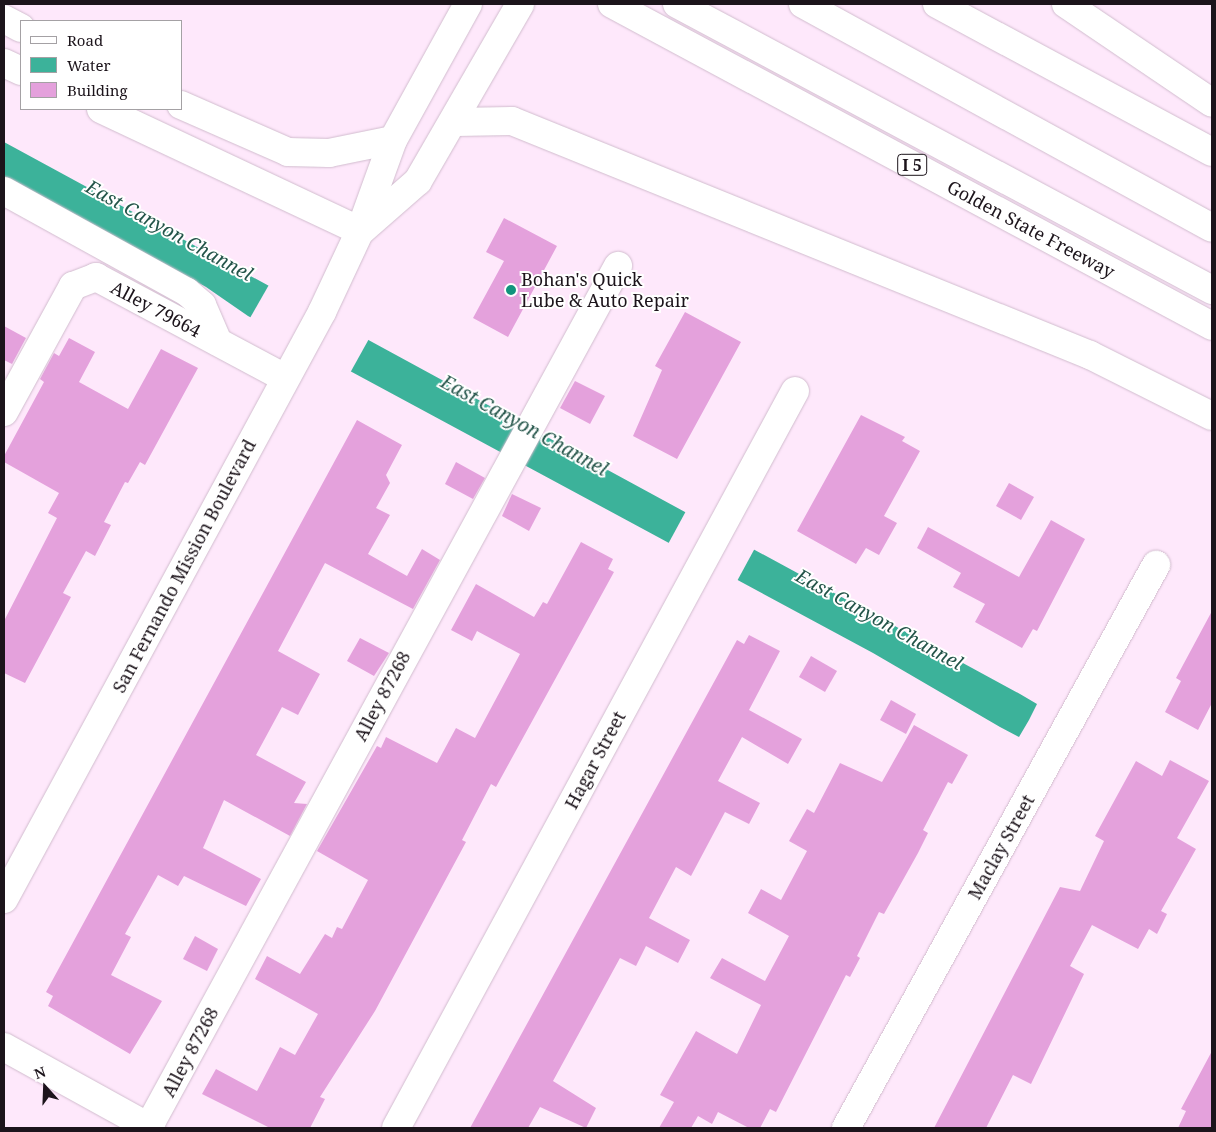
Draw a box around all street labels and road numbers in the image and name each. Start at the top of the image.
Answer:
road number: I 5 [897,152,927,178]
street label: Golden State Freeway [944,176,1118,282]
street label: Alley 79664 [107,276,205,342]
street label: San Fernando Mission Boulevard [108,436,260,696]
street label: Alley 87268 [349,647,415,745]
street label: Hagar Street [560,707,630,813]
street label: Maclay Street [963,791,1039,903]
street label: Alley 87268 [157,1003,223,1101]

